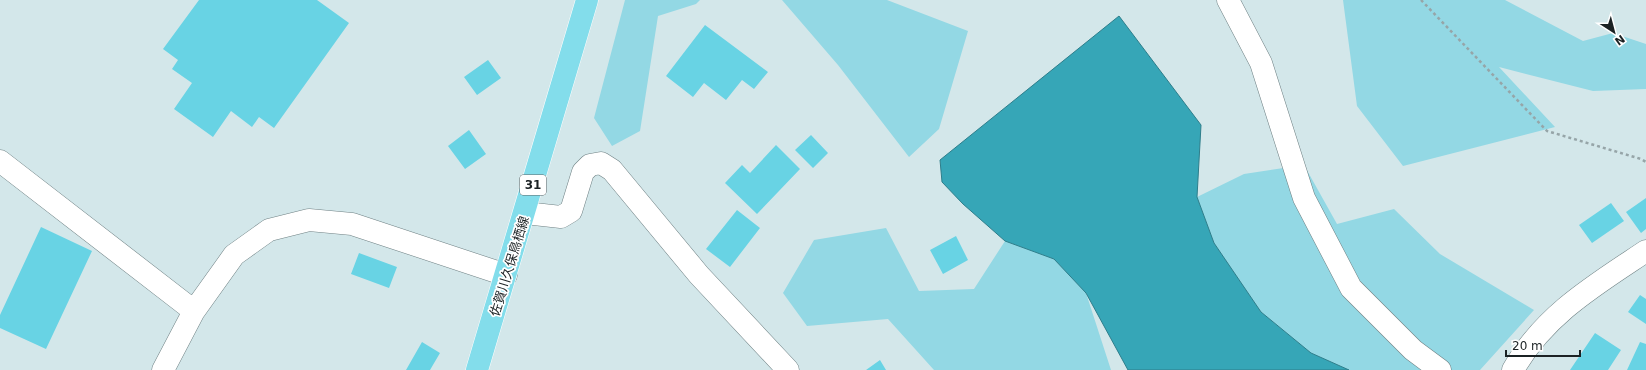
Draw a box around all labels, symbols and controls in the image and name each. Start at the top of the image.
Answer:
north arrow [1594,12,1634,52]
text: N [1612,32,1627,48]
road number: 31 [520,175,546,195]
street label: 佐賀川久保鳥栖線 [487,214,532,318]
scale bar [1506,332,1580,358]
text: 20 m [1512,339,1543,353]

